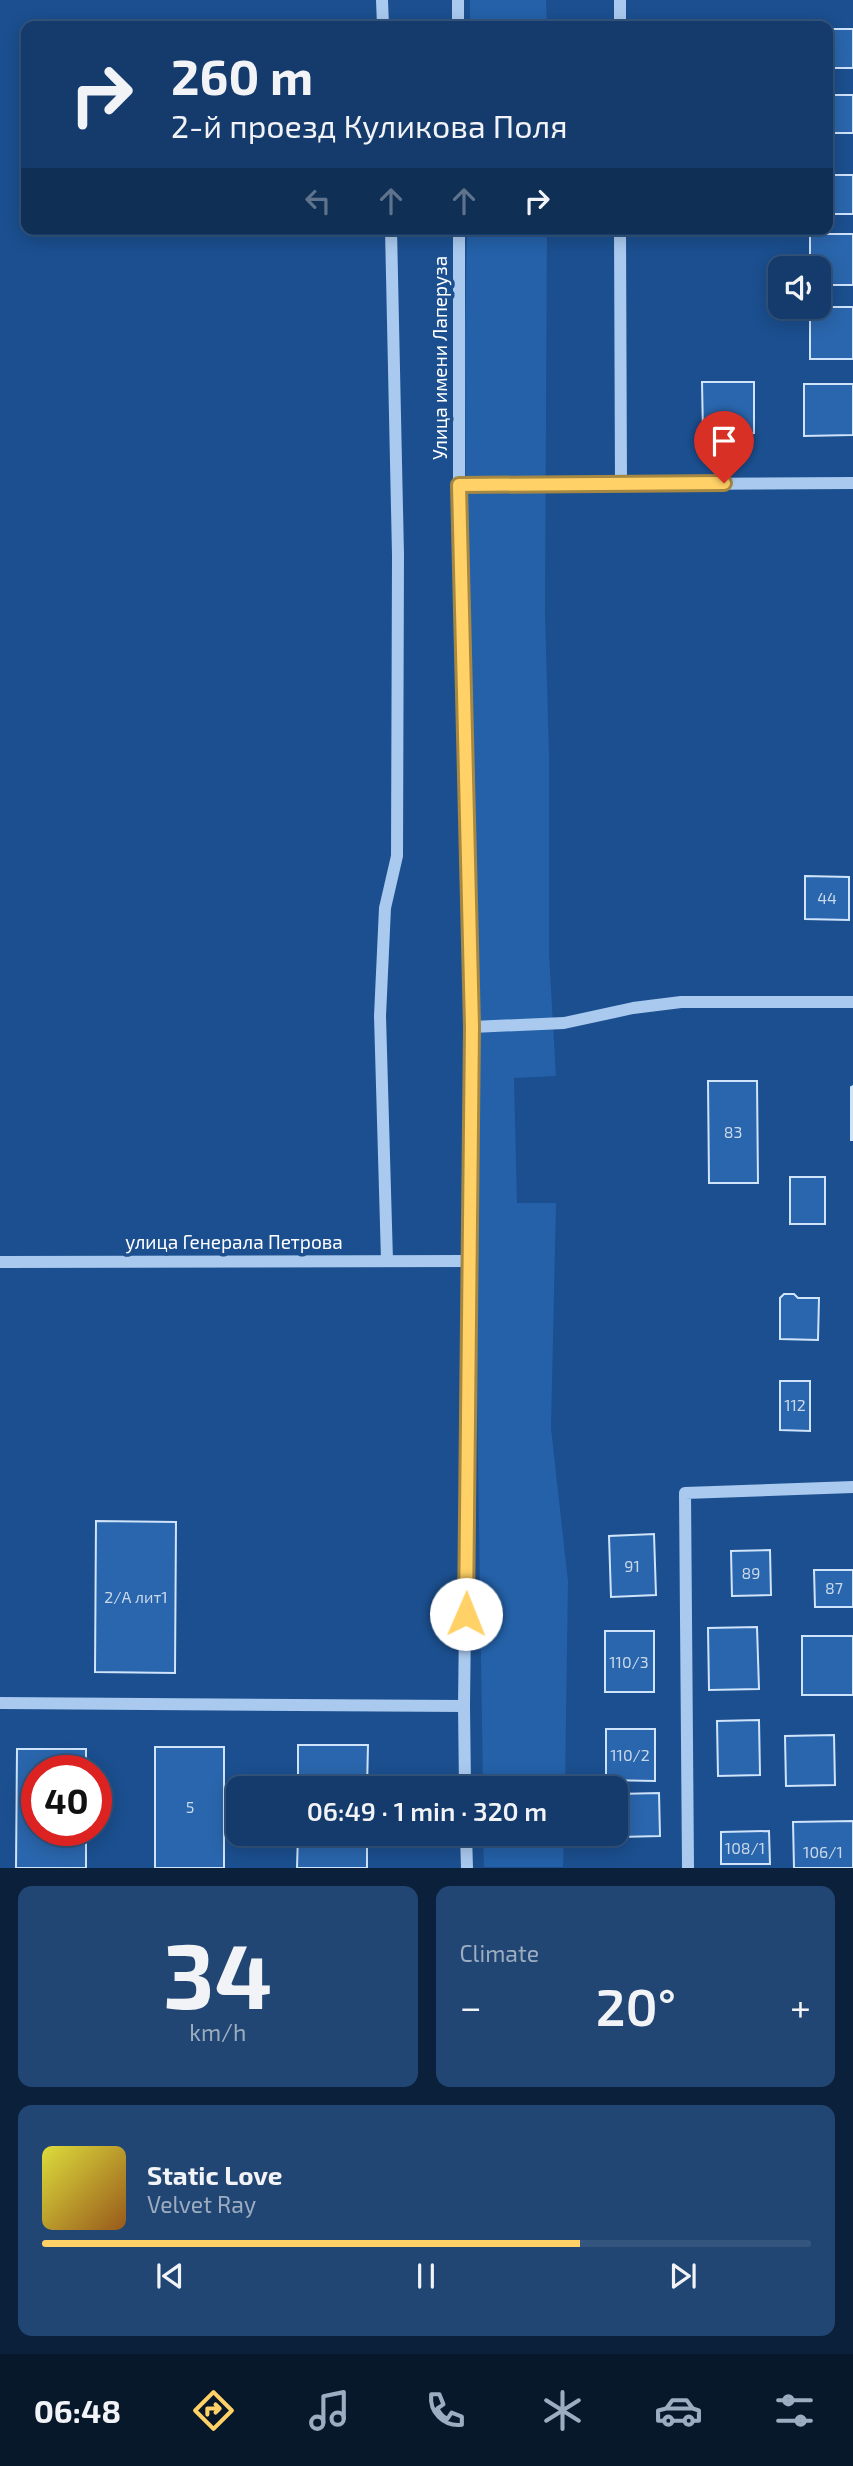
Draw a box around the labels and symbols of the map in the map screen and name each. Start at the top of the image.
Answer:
street label: Улица имени Лаперуза [428,256,452,460]
pin [694,411,754,483]
house number: 44 [817,888,837,907]
house number: 83 [724,1122,742,1141]
street label: улица Генерала Петрова [125,1230,343,1254]
house number: 112 [784,1395,806,1414]
house number: 91 [624,1556,640,1575]
house number: 89 [742,1563,760,1582]
position arrow [429,1577,503,1651]
house number: 87 [825,1578,843,1597]
house number: 2/А лит1 [104,1587,168,1606]
house number: 110/3 [609,1652,649,1671]
house number: 110/2 [610,1745,650,1764]
speed limit sign: 40 [21,1755,112,1846]
house number: 5 [186,1797,194,1816]
house number: 108/1 [725,1838,765,1857]
house number: 106/1 [803,1842,843,1861]

